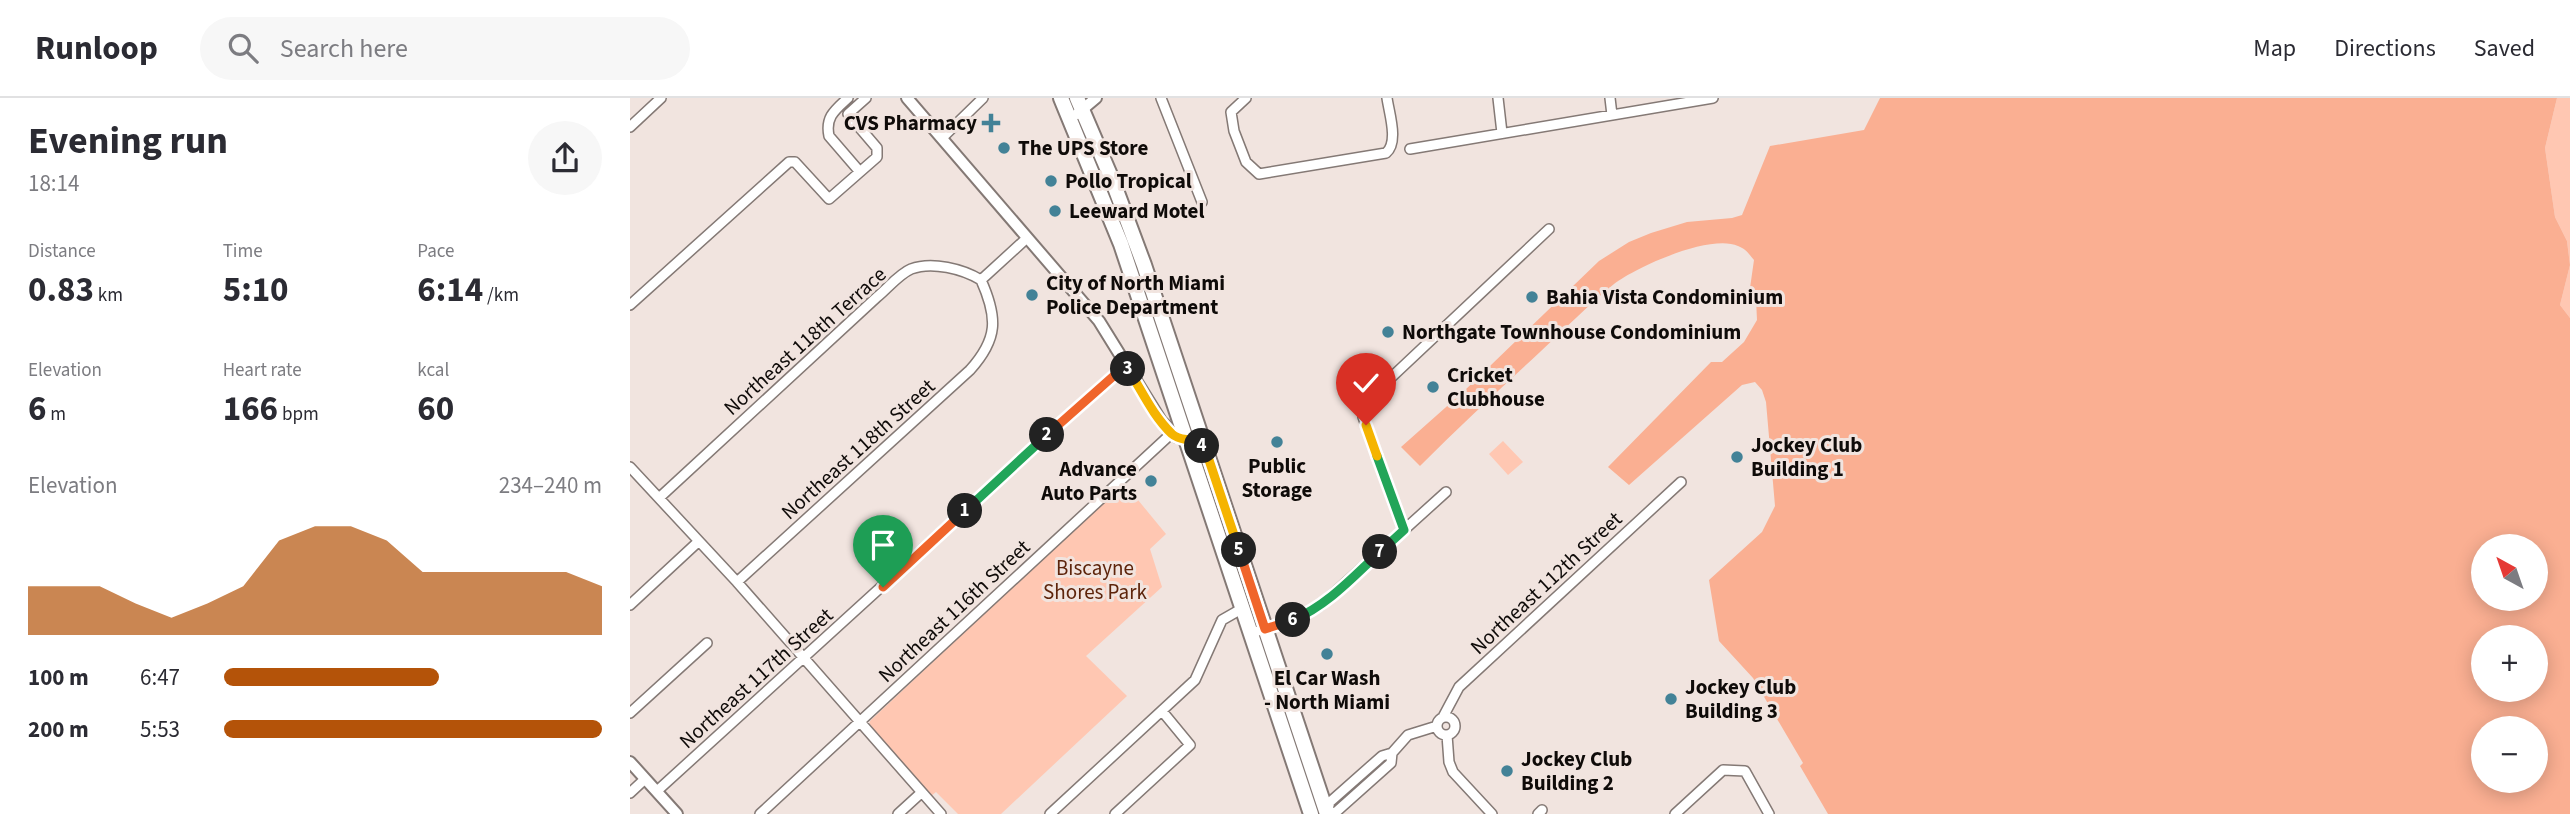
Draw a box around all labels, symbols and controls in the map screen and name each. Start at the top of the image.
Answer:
search box [200,17,690,80]
text: Runloop [35,25,158,72]
icon: search [224,29,262,67]
text: Search here [280,30,408,67]
text: Map [2253,31,2296,66]
text: Directions [2334,31,2436,66]
text: Saved [2474,31,2535,66]
place label: CVS Pharmacy [844,108,977,138]
text: Evening run [28,114,228,168]
marker: CVS Pharmacy [983,115,999,131]
button: share [528,121,602,195]
place label: The UPS Store [1018,133,1148,163]
marker: The UPS Store [996,140,1012,156]
place label: Pollo Tropical [1065,166,1192,196]
text: 18:14 [28,167,79,200]
marker: Pollo Tropical [1043,173,1059,189]
place label: Leeward Motel [1069,196,1204,226]
marker: Leeward Motel [1047,203,1063,219]
text: Distance [28,238,96,265]
text: Time [223,238,263,265]
text: Pace [417,238,455,265]
street label: Northeast 118th Terrace [717,260,893,422]
text: 0.83 [28,265,94,315]
text: 5:10 [223,265,289,315]
text: 6:14 [417,265,483,315]
place label: City of North Miami Police Department [1046,268,1225,322]
text: km [94,282,123,309]
text: /km [483,282,519,309]
place label: Bahia Vista Condominium [1546,282,1783,312]
marker: City of North Miami Police Department [1024,287,1040,303]
marker: Bahia Vista Condominium [1524,289,1540,305]
place label: Northgate Townhouse Condominium [1402,317,1741,347]
marker: Northgate Townhouse Condominium [1380,324,1396,340]
pin: 3 [1110,352,1146,386]
pin [1336,353,1396,425]
text: 3 [1122,355,1133,382]
text: Elevation [28,357,102,384]
text: Heart rate [223,357,302,384]
text: kcal [417,357,449,384]
place label: Cricket Clubhouse [1447,360,1545,414]
icon: check [1347,364,1385,402]
street label: Northeast 118th Street [774,372,942,526]
marker: Cricket Clubhouse [1425,379,1441,395]
text: 6 [28,384,46,434]
text: 166 [223,384,278,434]
text: 60 [417,384,454,434]
text: m [46,401,66,428]
text: bpm [278,401,319,428]
pin: 2 [1030,418,1064,452]
text: 2 [1041,421,1052,448]
pin: 4 [1184,428,1220,464]
place label: Jockey Club Building 1 [1751,430,1862,484]
text: 4 [1196,432,1207,459]
marker: Public Storage [1269,434,1285,450]
marker: Jockey Club Building 1 [1729,449,1745,465]
place label: Public Storage [1242,451,1313,505]
place label: Advance Auto Parts [1040,454,1137,508]
text: Elevation [28,469,118,502]
text: 234–240 m [499,469,602,502]
marker: Advance Auto Parts [1143,473,1159,489]
pin: 1 [948,494,982,528]
text: 1 [959,497,970,524]
street label: Northeast 112th Street [1463,505,1629,661]
pin [853,515,913,587]
icon: arrive [864,526,902,564]
pin: 5 [1222,532,1256,568]
street label: Northeast 116th Street [871,533,1037,689]
pin: 7 [1362,534,1398,570]
north arrow [2471,534,2548,611]
map controls [2471,534,2548,793]
text: 5 [1233,536,1244,563]
text: 7 [1374,538,1385,565]
park label: Biscayne Shores Park [1043,553,1147,607]
street label: Northeast 117th Street [672,601,840,755]
pin: 6 [1276,602,1310,638]
text: 6 [1287,606,1298,633]
button: + [2471,625,2548,702]
marker: El Car Wash - North Miami [1319,646,1335,662]
text: 100 m [28,661,89,694]
text: 6:47 [140,661,180,694]
place label: El Car Wash - North Miami [1264,663,1390,717]
place label: Jockey Club Building 3 [1685,672,1796,726]
marker: Jockey Club Building 3 [1663,691,1679,707]
text: 200 m [28,713,89,746]
text: 5:53 [140,713,180,746]
button: − [2471,716,2548,793]
place label: Jockey Club Building 2 [1521,744,1632,798]
marker: Jockey Club Building 2 [1499,763,1515,779]

